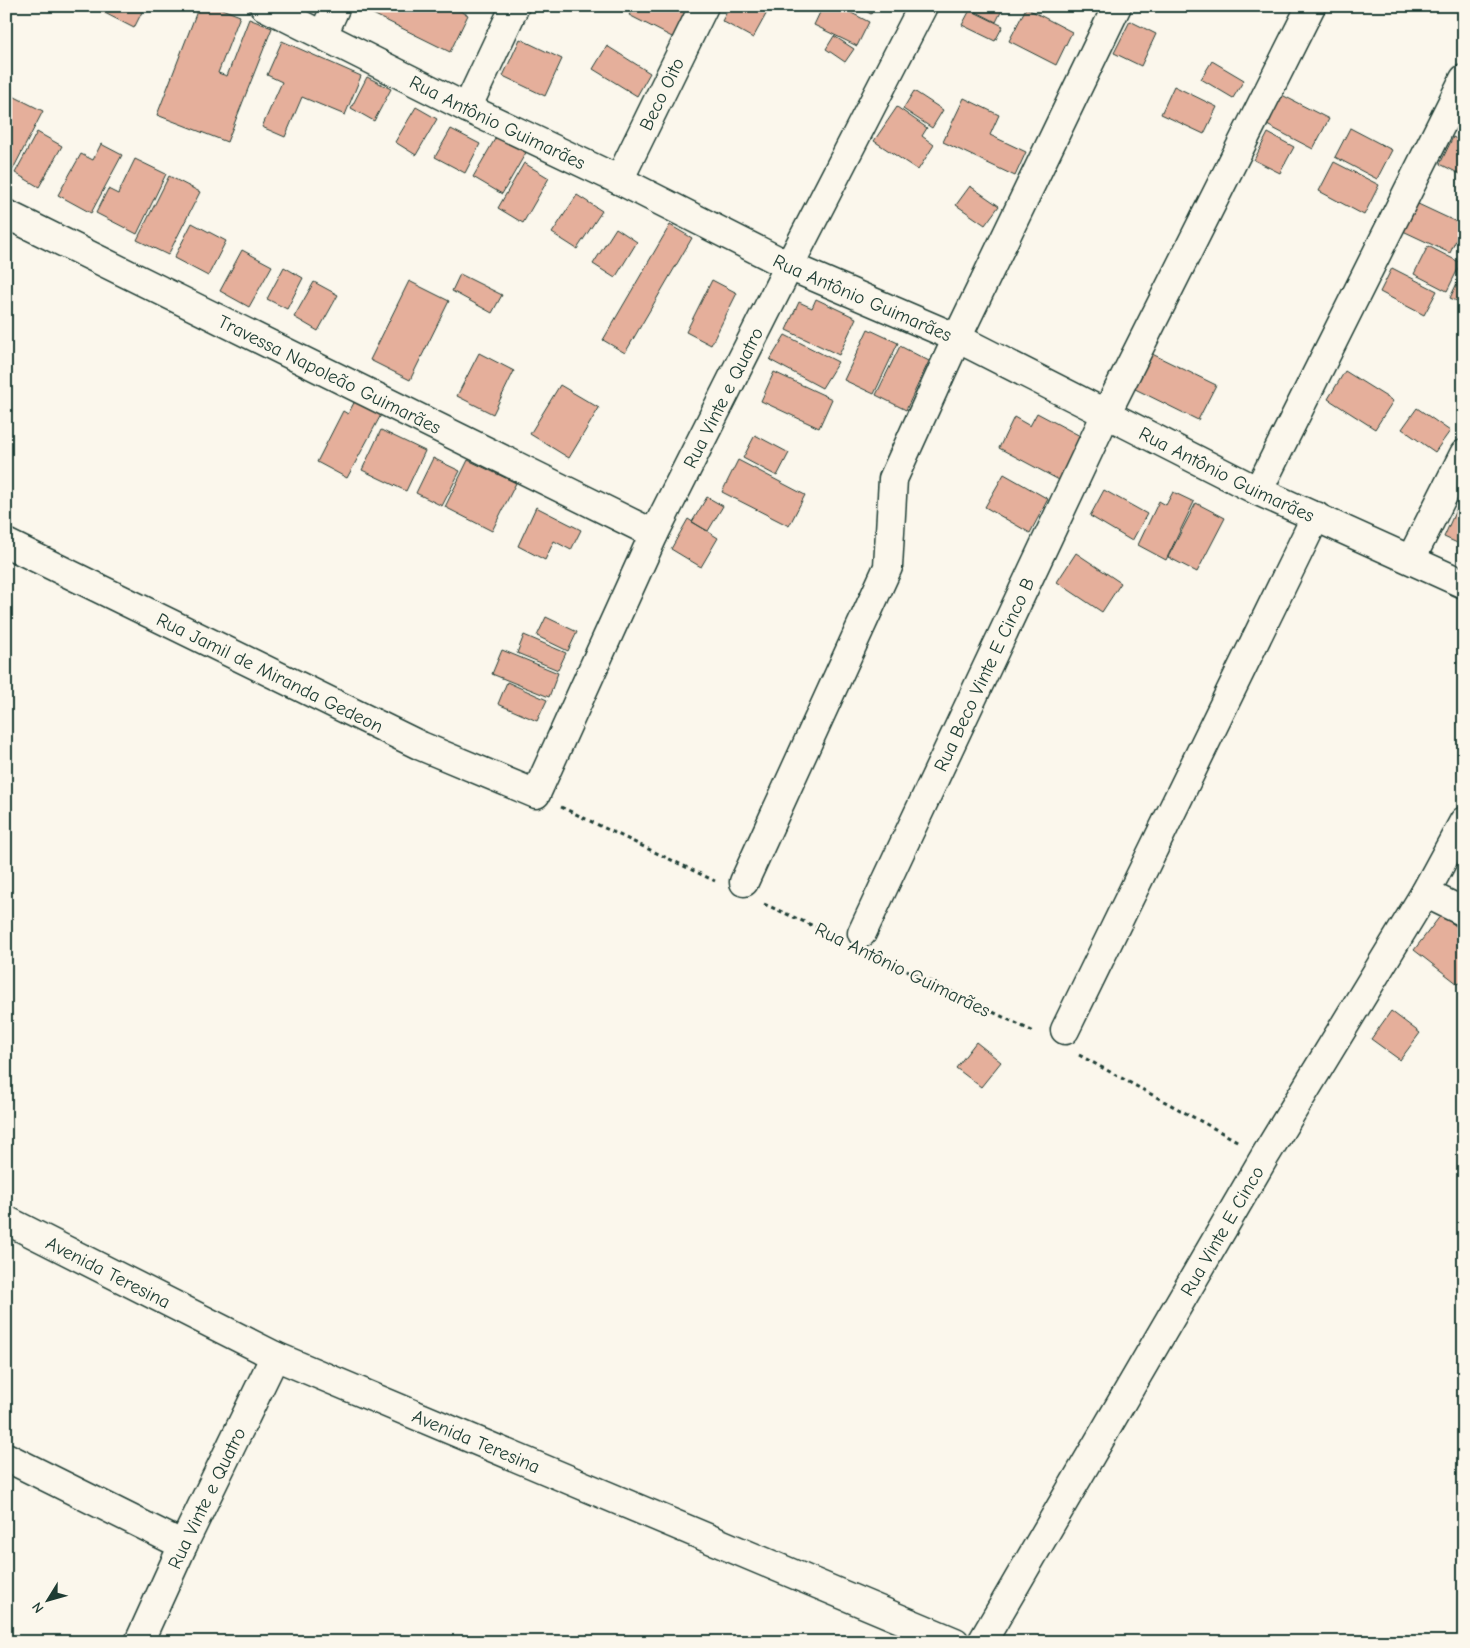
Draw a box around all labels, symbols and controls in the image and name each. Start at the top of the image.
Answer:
street label: Beco Oito [635,54,689,134]
street label: Rua Antônio Guimarães [406,71,589,175]
street label: Rua Antônio Guimarães [769,250,955,347]
street label: Travessa Napoleão Guimarães [214,310,444,439]
street label: Rua Vinte e Quatro [679,324,768,472]
street label: Rua Antônio Guimarães [1135,422,1318,527]
street label: Rua Beco Vinte E Cinco B [930,574,1040,775]
street label: Rua Jamil de Miranda Gedeon [153,608,387,738]
street label: Rua Antônio Guimarães [811,918,994,1022]
street label: Rua Vinte E Cinco [1176,1162,1269,1300]
street label: Avenida Teresina [42,1232,174,1313]
street label: Avenida Teresina [409,1405,543,1478]
street label: Rua Vinte e Quatro [164,1424,251,1573]
north arrow [22,1576,72,1626]
text: N [28,1599,48,1616]

